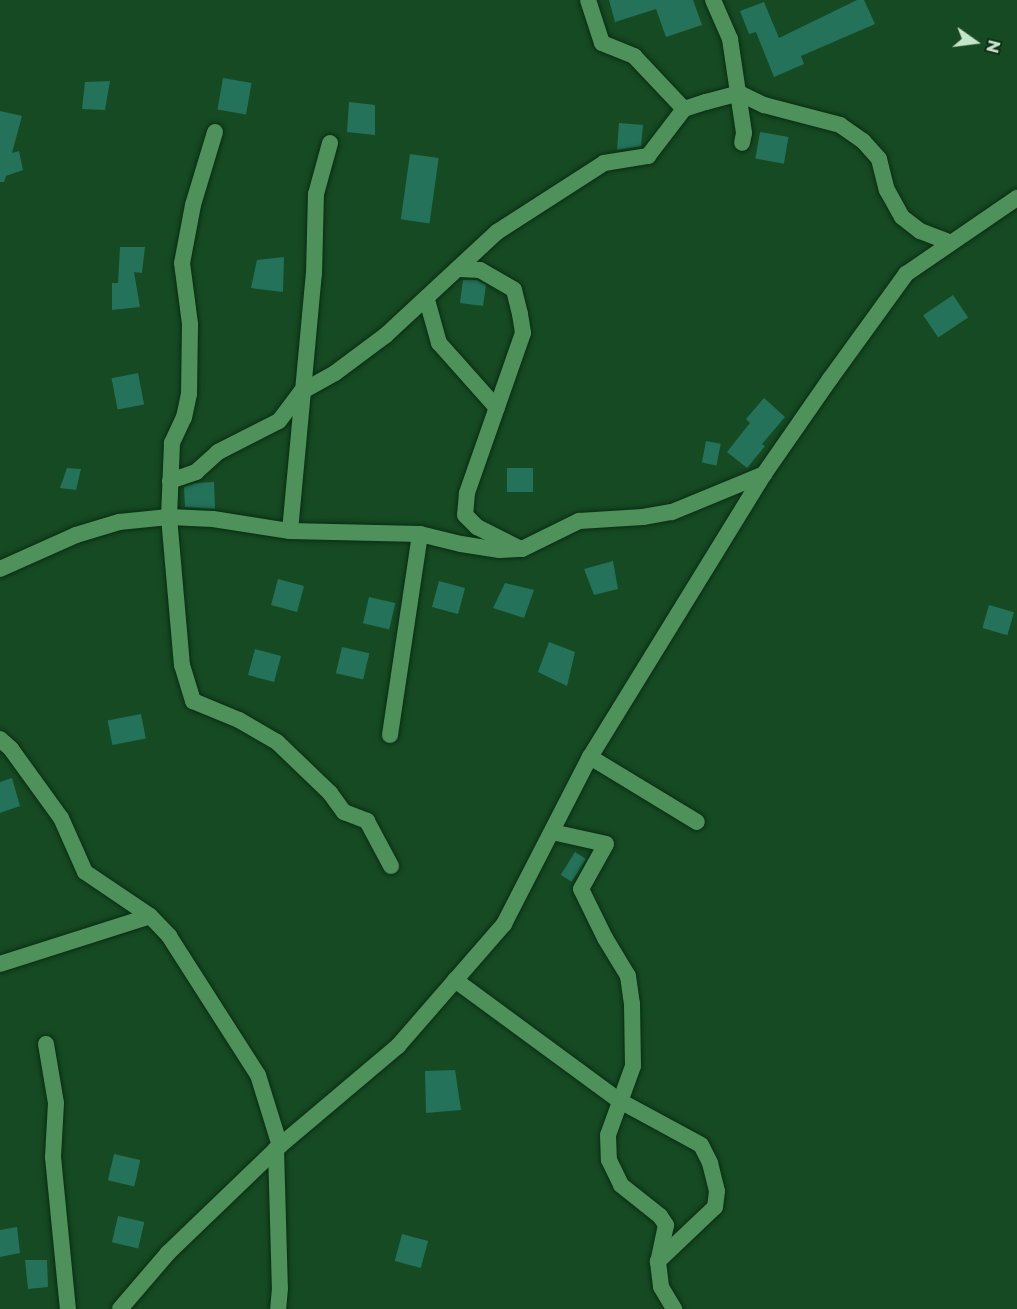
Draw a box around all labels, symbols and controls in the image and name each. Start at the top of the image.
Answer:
north arrow [945,12,1005,72]
text: N [982,38,1004,55]

